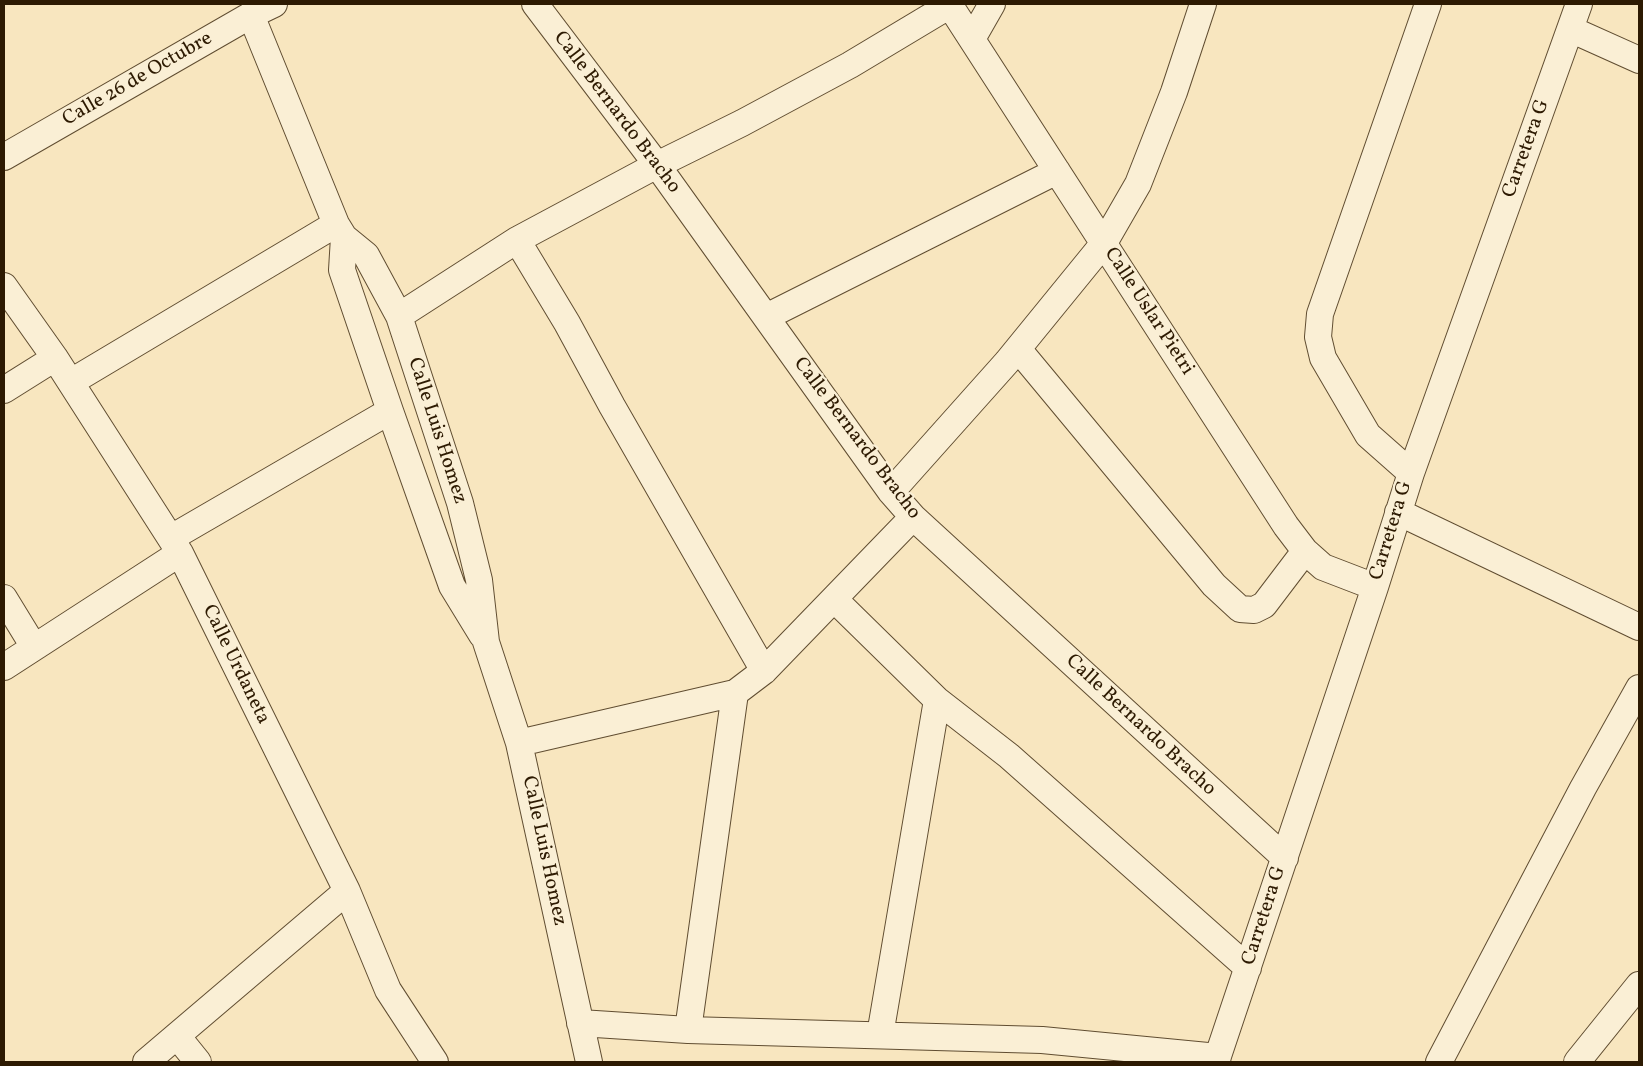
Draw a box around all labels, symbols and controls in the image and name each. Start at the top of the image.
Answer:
street label: Calle 26 de Octubre [59,27,217,133]
street label: Calle Bernardo Bracho [547,27,685,199]
street label: Carretera G [1498,97,1556,201]
street label: Calle Uslar Pietri [1098,244,1198,380]
street label: Calle Bernardo Bracho [787,353,925,525]
street label: Calle Luis Homez [401,355,471,507]
street label: Carretera G [1366,478,1418,584]
street label: Calle Urdaneta [196,601,274,729]
street label: Calle Bernardo Bracho [1060,650,1220,802]
street label: Calle Luis Homez [515,774,571,928]
street label: Carretera G [1238,864,1292,968]

